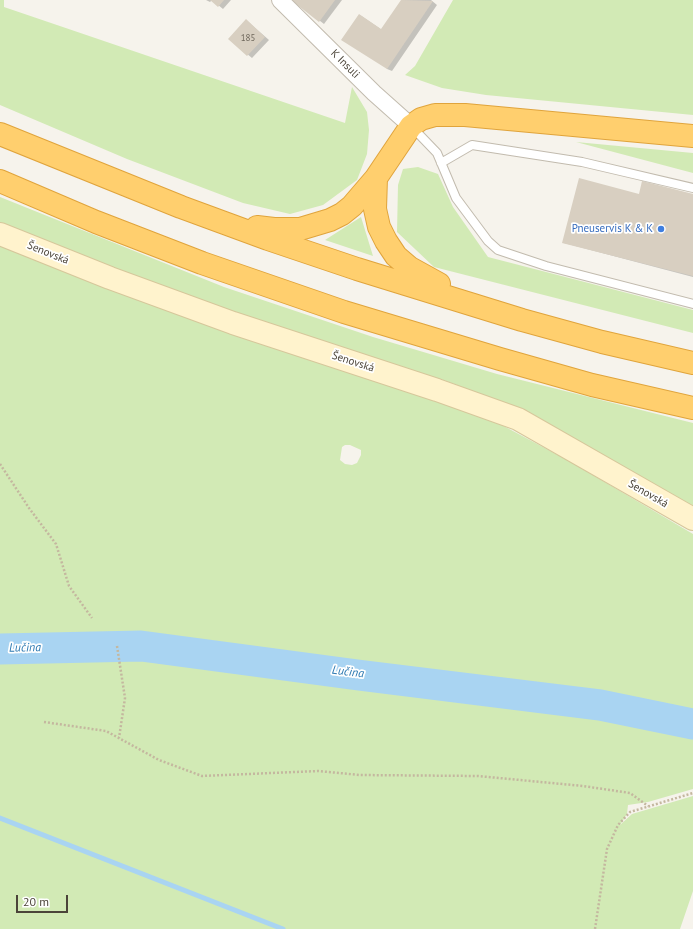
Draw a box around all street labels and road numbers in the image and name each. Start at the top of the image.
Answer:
street label: K Insuli [328,47,362,81]
street label: Šenovská [25,239,71,267]
street label: Šenovská [330,349,376,375]
street label: Šenovská [626,477,670,511]

